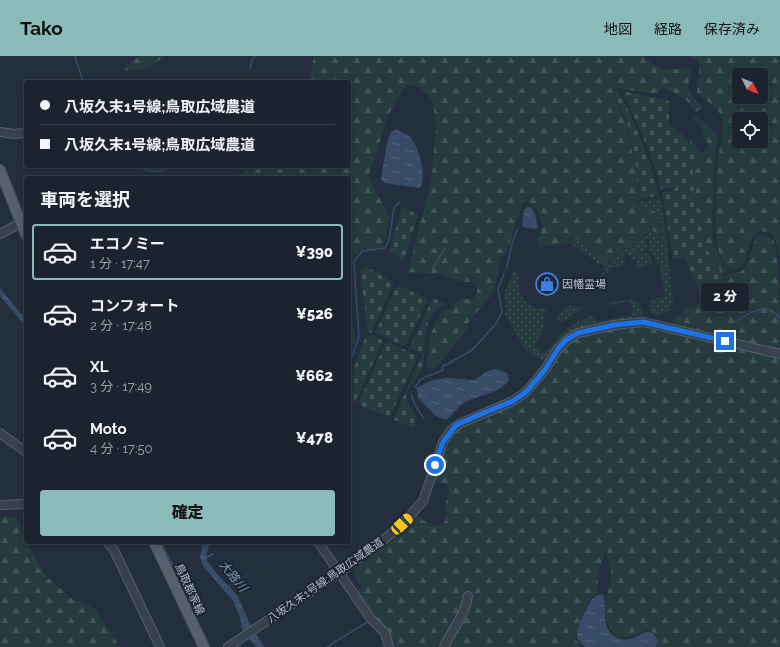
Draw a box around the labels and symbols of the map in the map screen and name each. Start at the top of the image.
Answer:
north arrow [732,68,768,104]
shop icon: 因幡霊場 [534,271,560,297]
place label: 因幡霊場 [562,278,606,291]
callout: 2 分 [701,283,749,311]
route end [716,332,734,350]
route start [426,456,444,474]
car [389,511,415,537]
street label: 八坂久末1号線;鳥取広域農道 [265,535,386,626]
water label: 大路川 [216,558,251,596]
street label: 鳥取郡家線 [172,562,207,617]

